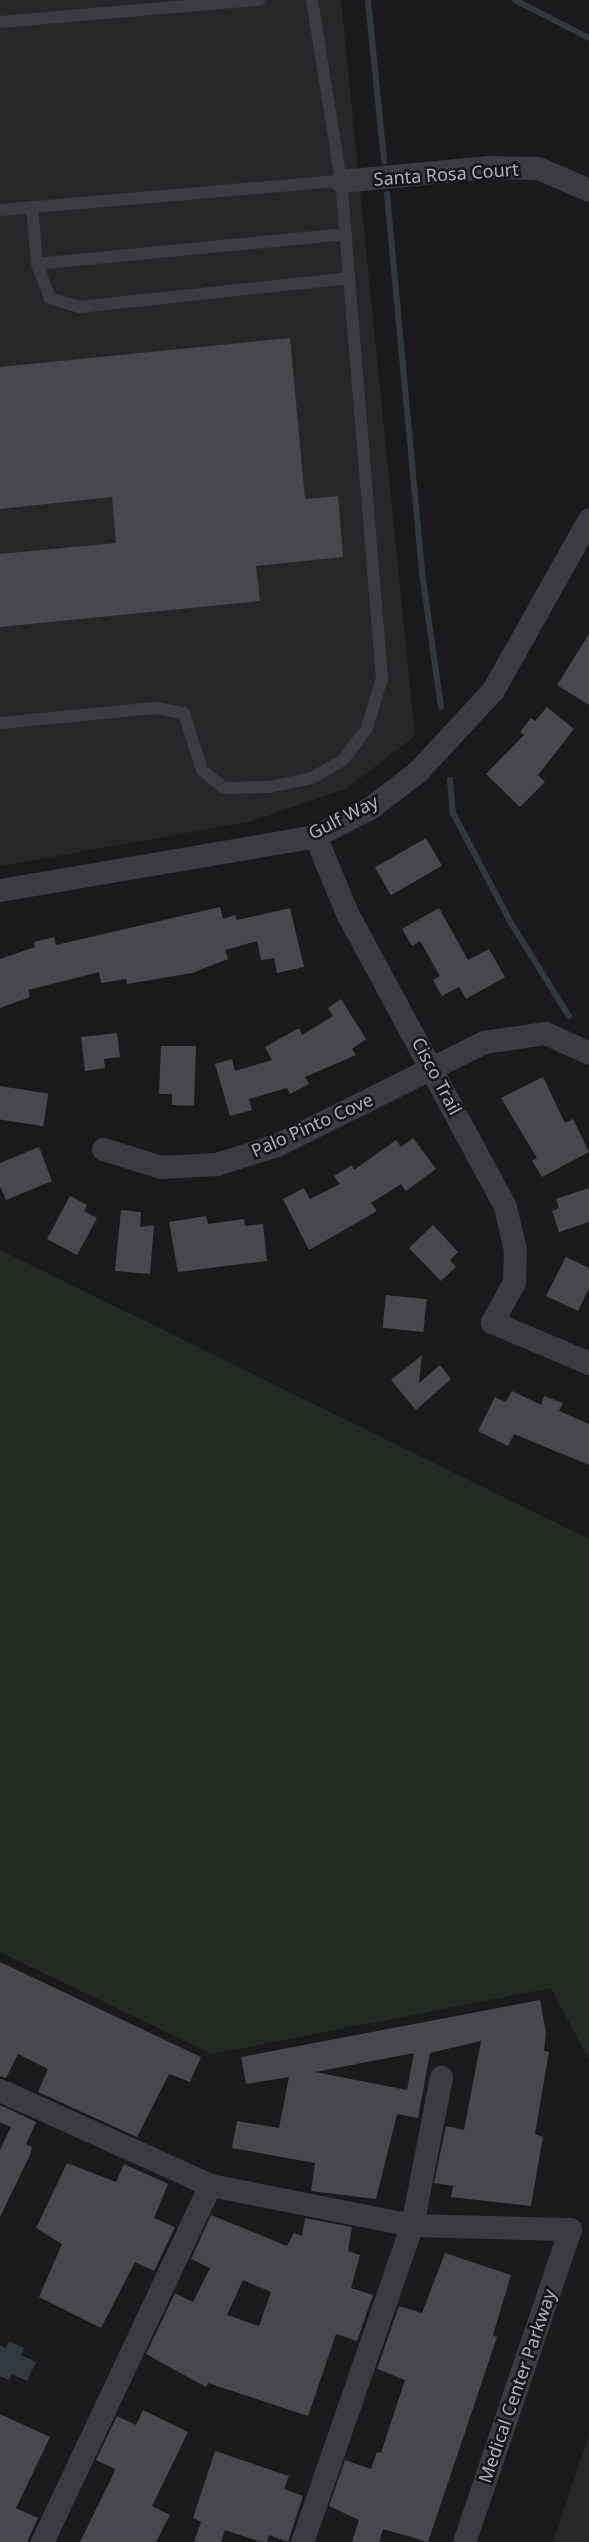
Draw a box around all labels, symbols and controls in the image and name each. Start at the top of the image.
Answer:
street label: Santa Rosa Court [373,158,519,190]
street label: Gulf Way [305,790,381,844]
street label: Cisco Trail [408,1034,466,1118]
street label: Palo Pinto Cove [248,1088,376,1162]
street label: Medical Center Parkway [474,2286,560,2486]

